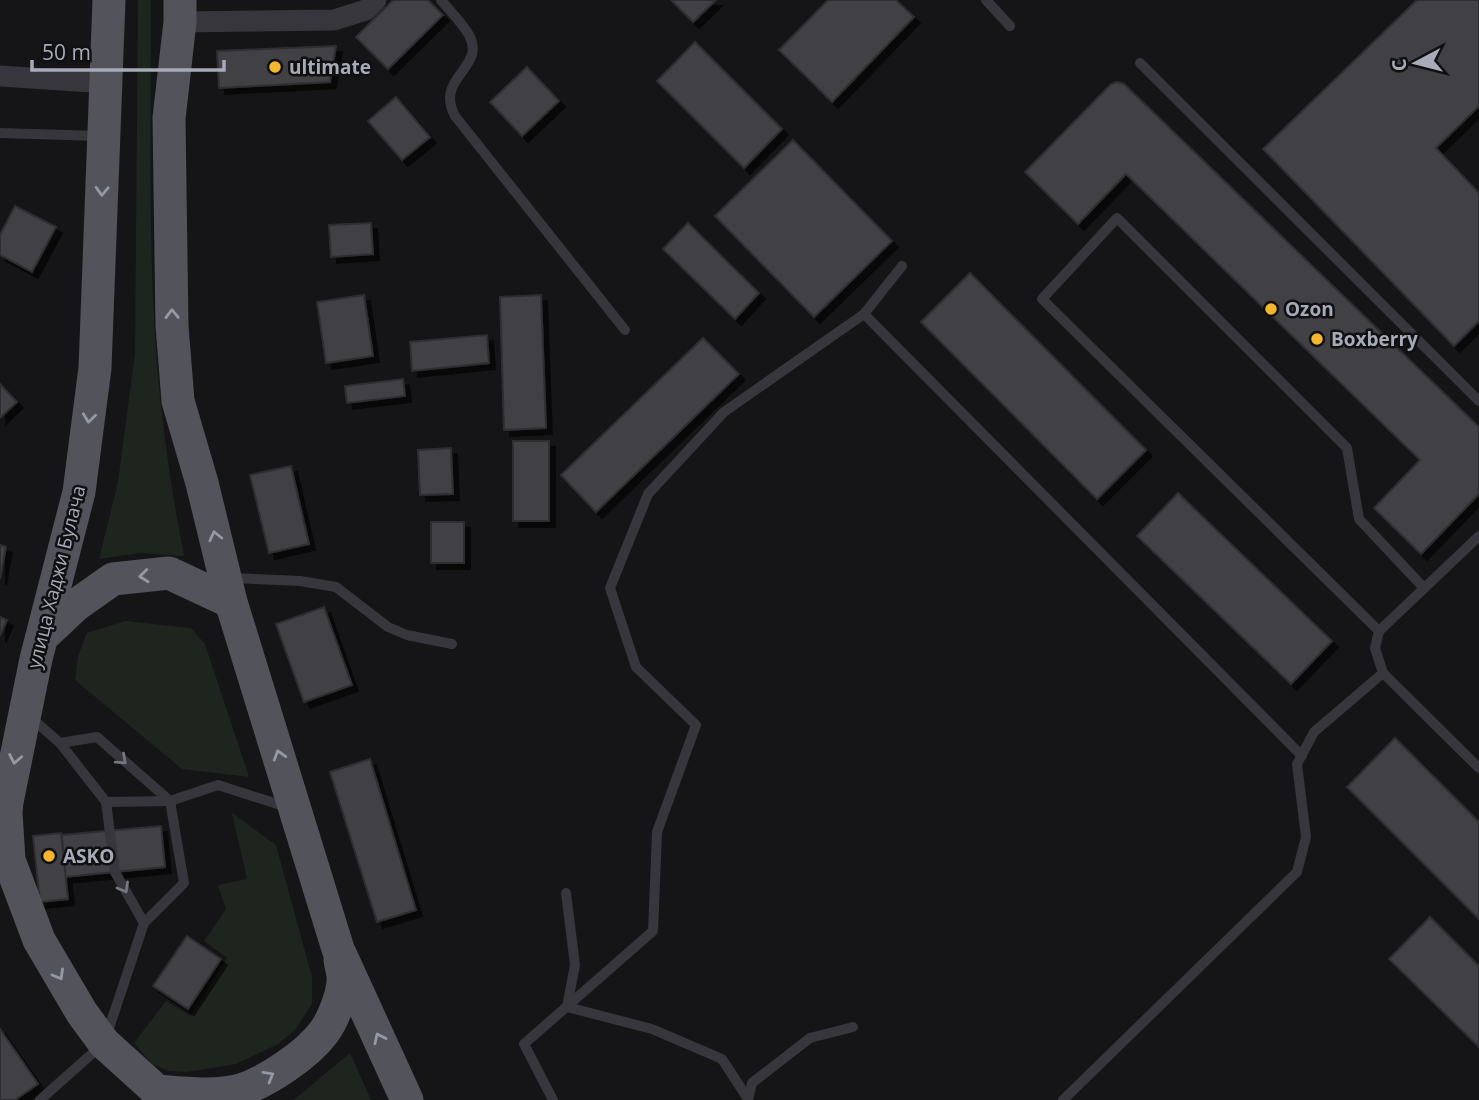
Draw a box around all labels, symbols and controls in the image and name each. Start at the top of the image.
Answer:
scale bar [32,28,224,72]
north arrow [1381,28,1451,98]
text: 50 m [42,38,91,66]
place label: ultimate [289,54,371,80]
text: С [1385,57,1413,73]
marker: ultimate [267,59,283,75]
one-way arrow [95,185,110,196]
place label: Ozon [1285,296,1334,322]
marker: Ozon [1263,301,1279,317]
one-way arrow [164,308,180,319]
place label: Boxberry [1331,326,1418,352]
marker: Boxberry [1309,331,1325,347]
one-way arrow [82,412,97,423]
street label: улица Хаджи Булача [21,483,91,671]
one-way arrow [209,531,223,543]
one-way arrow [139,568,150,583]
one-way arrow [272,749,287,761]
one-way arrow [114,752,127,764]
one-way arrow [9,753,24,765]
place label: ASKO [63,843,114,869]
marker: ASKO [41,848,57,864]
one-way arrow [116,880,129,893]
one-way arrow [51,967,64,980]
one-way arrow [373,1033,387,1045]
one-way arrow [262,1071,275,1084]

